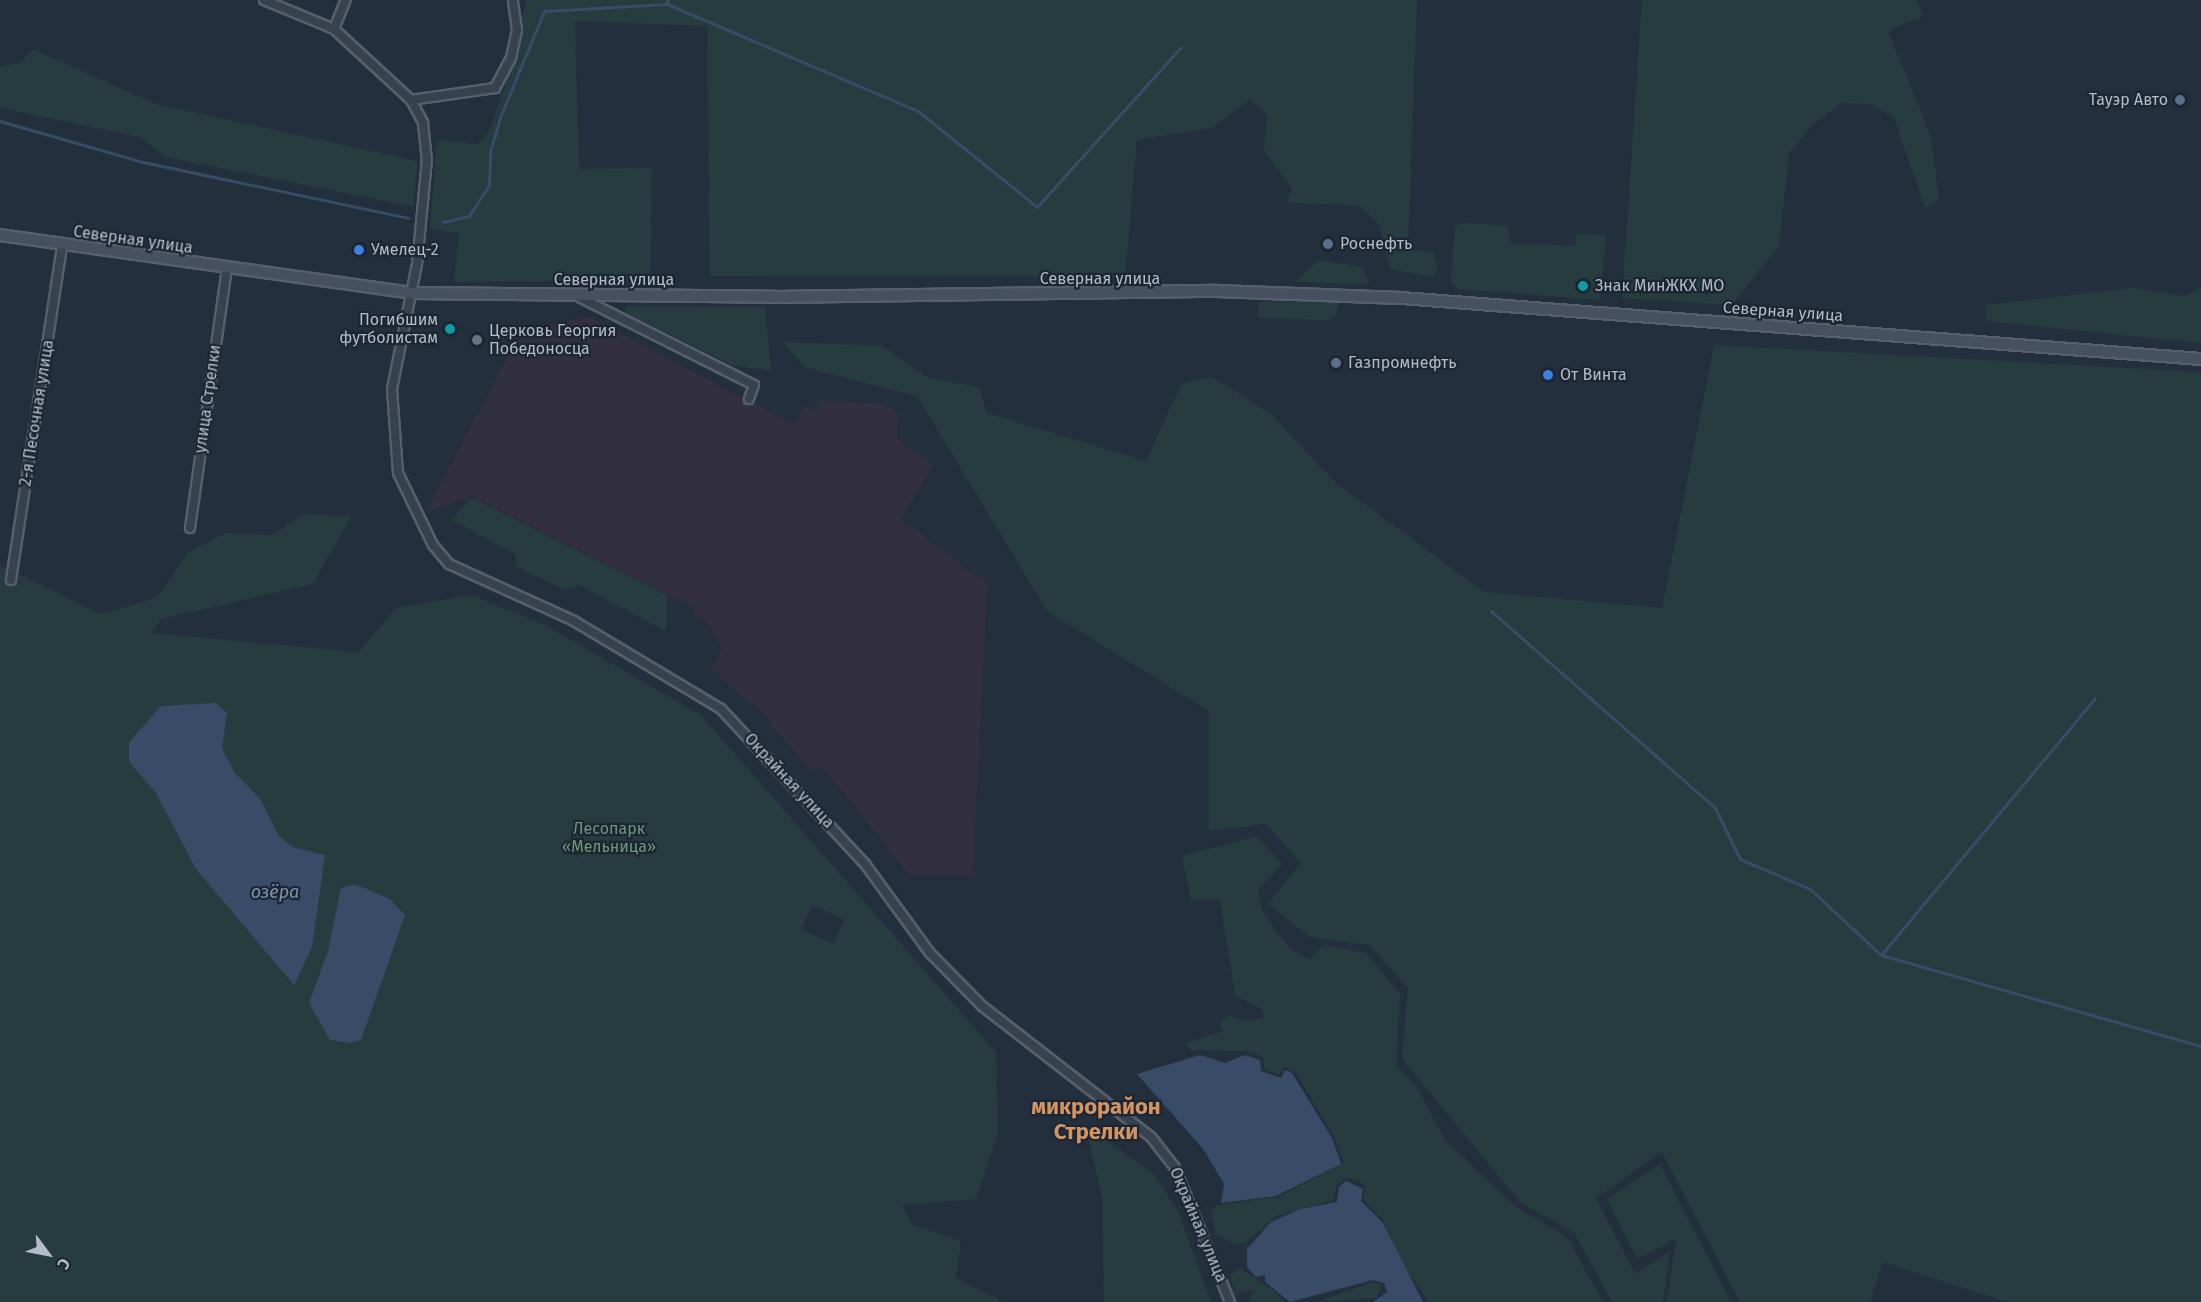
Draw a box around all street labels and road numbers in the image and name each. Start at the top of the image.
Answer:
street label: Северная улица [72,222,194,258]
street label: Северная улица [1040,269,1160,289]
street label: Северная улица [554,270,674,290]
street label: Северная улица [1722,298,1844,326]
street label: 2-я Песочная улица [16,338,58,488]
street label: улица Стрелки [191,344,225,454]
street label: Окрайная улица [740,730,838,832]
street label: Окрайная улица [1165,1165,1231,1285]

